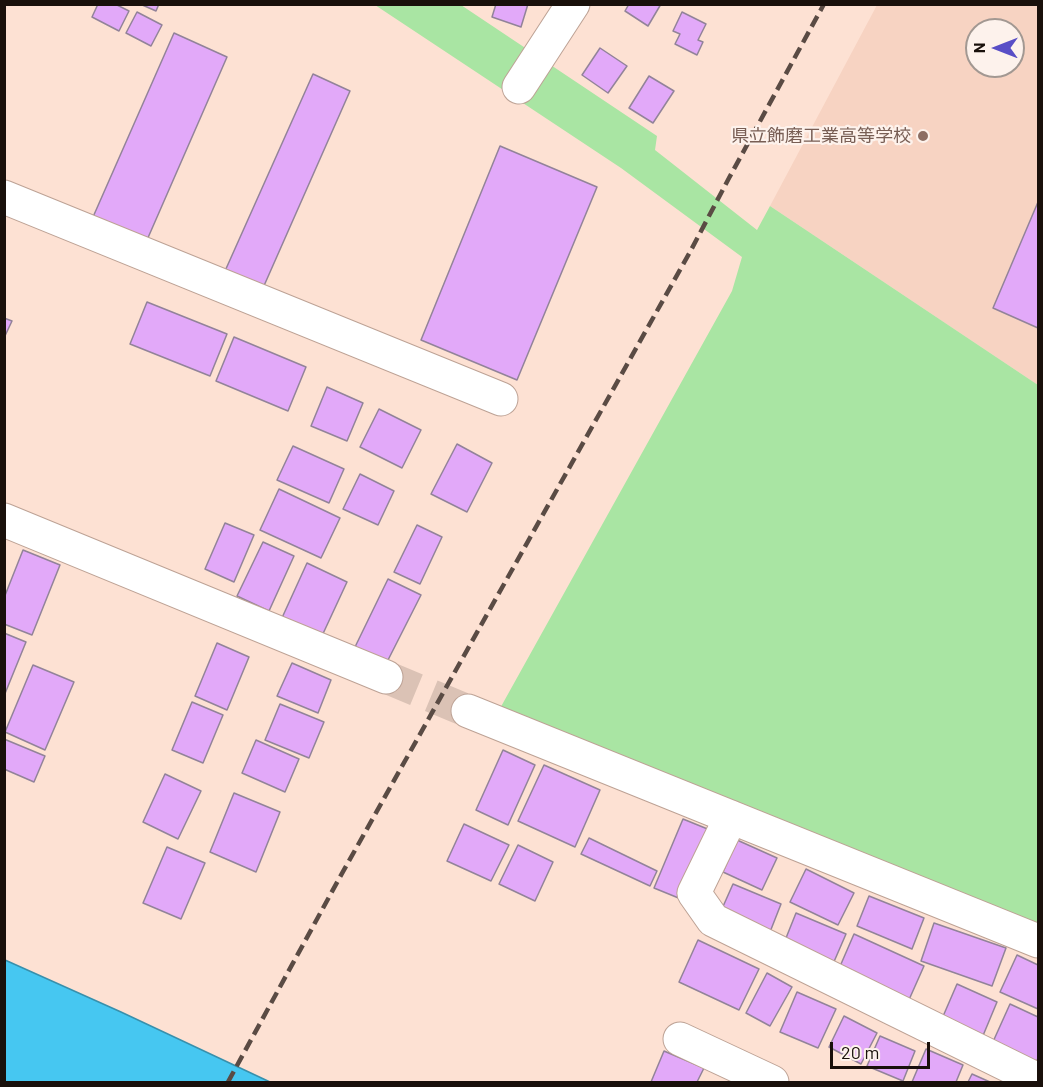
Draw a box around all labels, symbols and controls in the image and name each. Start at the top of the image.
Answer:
north arrow [965,18,1025,78]
text: N [969,43,988,53]
place label: 県立飾磨工業高等学校 [731,125,911,147]
marker: 県立飾磨工業高等学校 [916,129,930,143]
scale bar [833,1030,934,1068]
text: 20 m [841,1041,879,1063]

